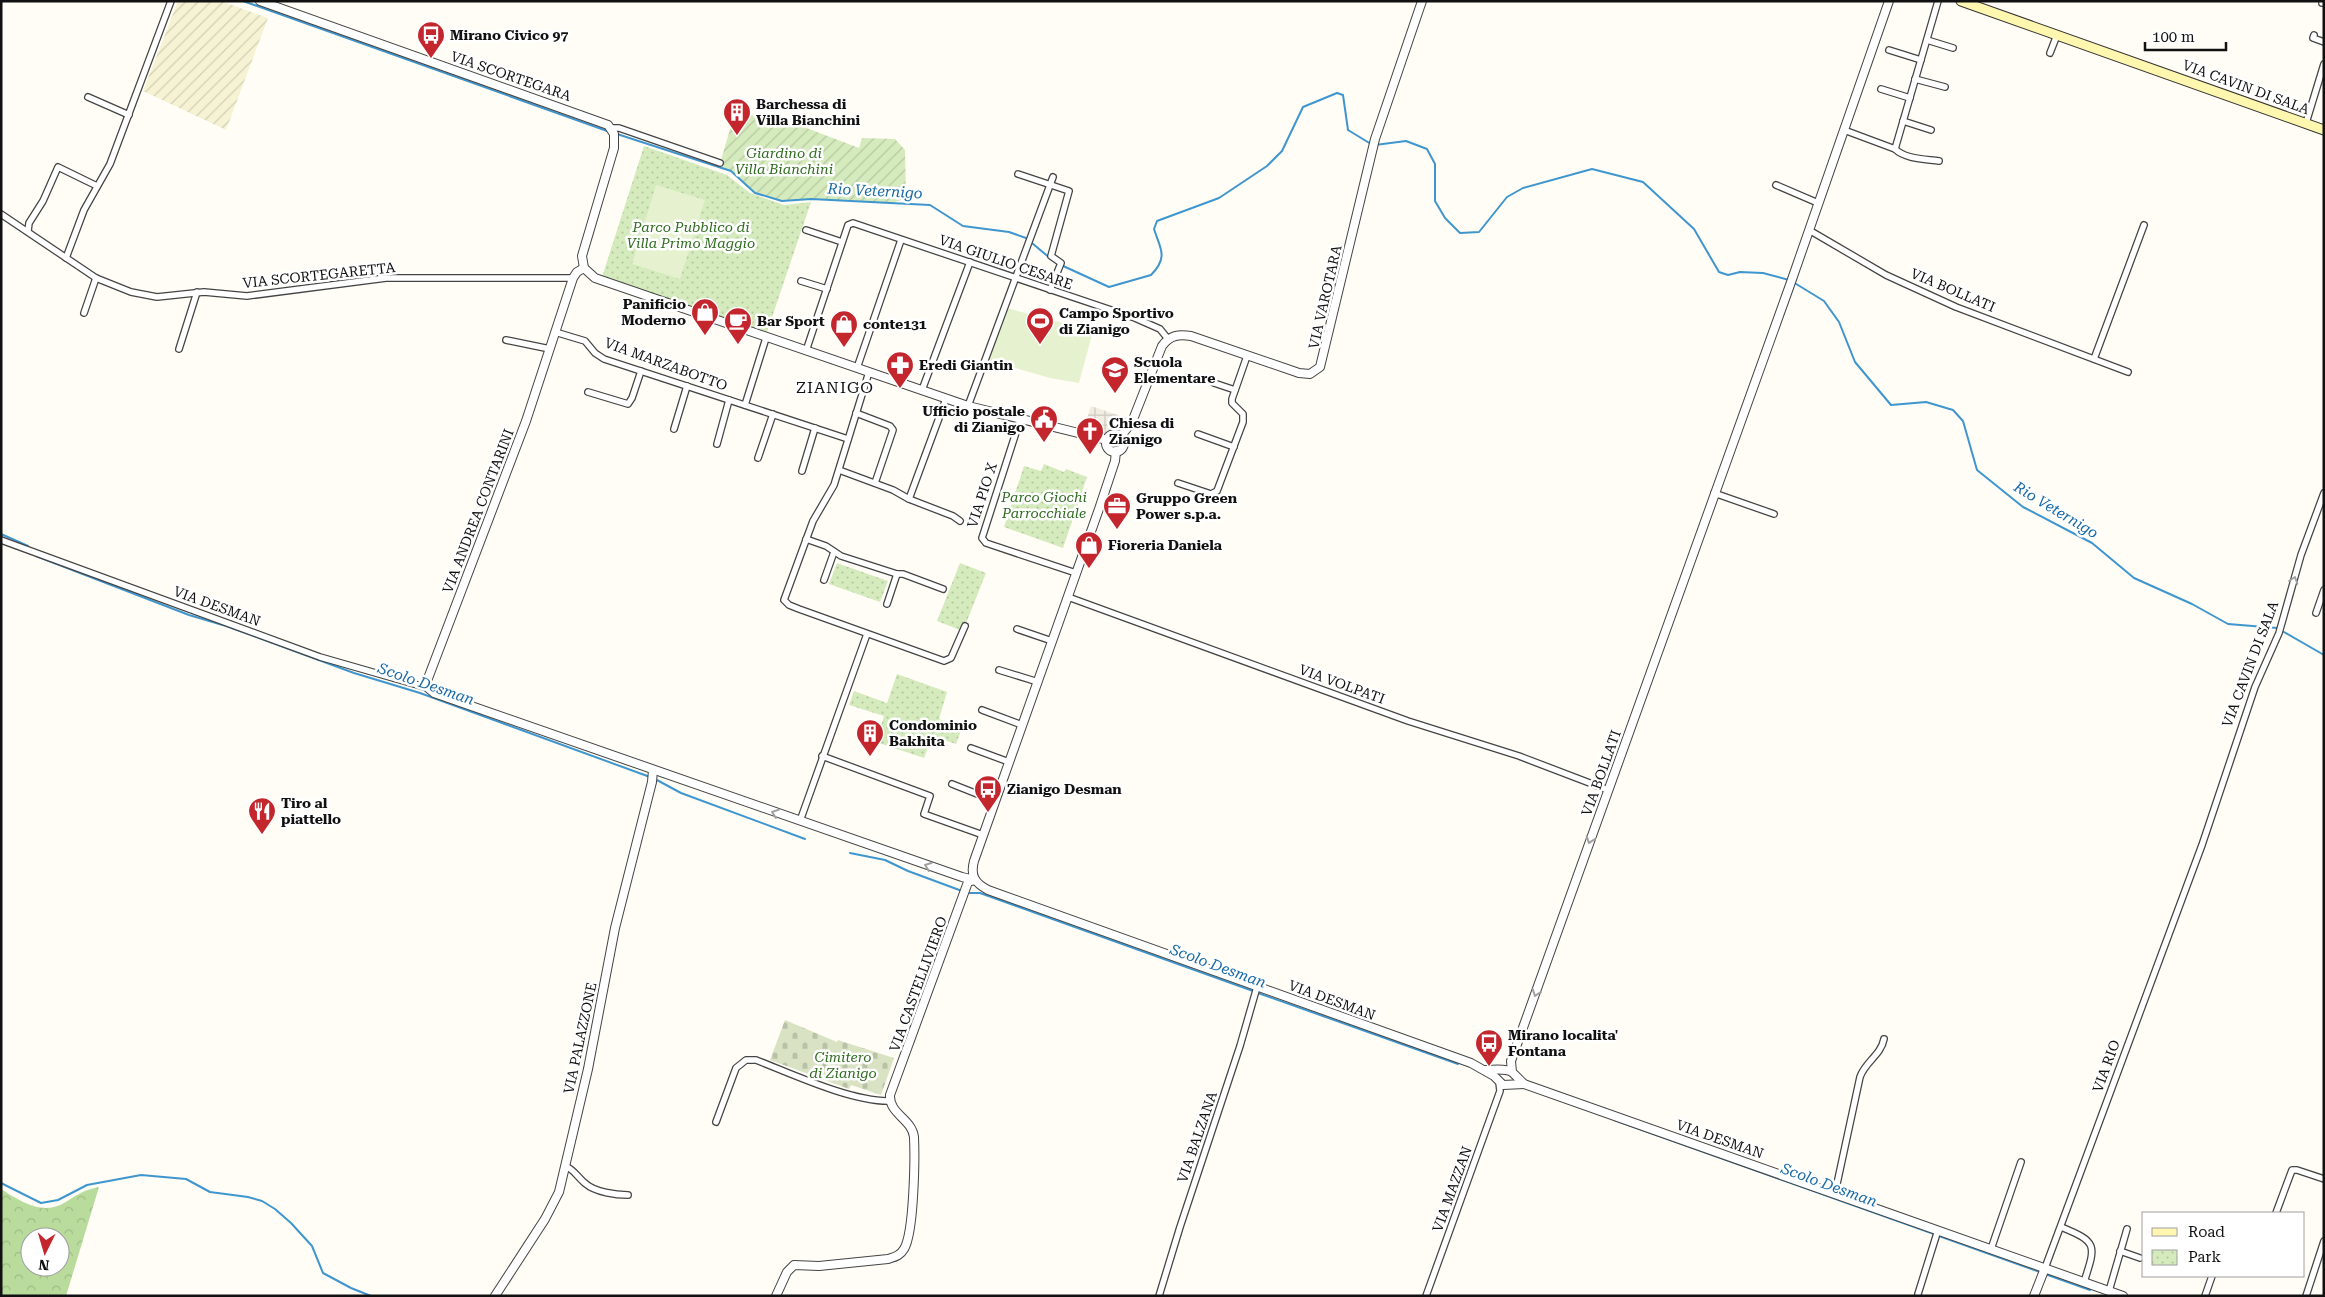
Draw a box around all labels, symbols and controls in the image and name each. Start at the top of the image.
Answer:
bus stop icon: Mirano Civico 97 [416,20,446,59]
scale bar [2145,20,2226,52]
place label: Mirano Civico 97 [450,27,568,43]
text: 100 m [2152,28,2195,46]
street label: VIA SCORTEGARA [449,48,573,104]
street label: VIA CAVIN DI SALA [2180,57,2312,117]
place label: Barchessa di Villa Bianchini [756,96,861,128]
building icon: Barchessa di Villa Bianchini [722,97,752,136]
park label: Giardino di Villa Bianchini [735,145,833,177]
water label: Rio Veternigo [826,179,923,202]
park label: Parco Pubblico di Villa Primo Maggio [627,219,755,251]
street label: VIA GIULIO CESARE [937,232,1075,292]
street label: VIA VAROTARA [1305,243,1345,350]
street label: VIA SCORTEGARETTA [242,259,396,291]
street label: VIA BOLLATI [1908,265,1998,315]
place label: Panificio Moderno [621,296,686,328]
shop icon: Panificio Moderno [690,297,720,336]
place label: Campo Sportivo di Zianigo [1059,305,1174,337]
cafe icon: Bar Sport [723,306,753,345]
sports icon: Campo Sportivo di Zianigo [1025,306,1055,345]
shop icon: conte131 [829,309,859,348]
place label: Bar Sport [757,313,825,329]
place label: conte131 [863,316,927,332]
street label: VIA MARZABOTTO [602,334,730,394]
pharmacy icon: Eredi Giantin [885,350,915,389]
place label: Scuola Elementare [1134,354,1215,386]
school or university icon: Scuola Elementare [1100,355,1130,394]
place label: Eredi Giantin [919,357,1014,373]
district label: ZIANIGO [796,378,874,397]
place label: Ufficio postale di Zianigo [922,403,1025,435]
public building icon: Ufficio postale di Zianigo [1029,404,1059,443]
place label: Chiesa di Zianigo [1109,415,1174,447]
church icon: Chiesa di Zianigo [1075,416,1105,455]
street label: VIA ANDREA CONTARINI [439,427,517,595]
street label: VIA PIO X [964,460,1000,530]
water label: Rio Veternigo [2010,477,2102,542]
park label: Parco Giochi Parrocchiale [1000,489,1087,521]
place label: Gruppo Green Power s.p.a. [1136,490,1238,522]
office icon: Gruppo Green Power s.p.a. [1102,491,1132,530]
shop icon: Fioreria Daniela [1074,530,1104,569]
place label: Fioreria Daniela [1108,537,1223,553]
one-way arrow [2288,577,2298,585]
street label: VIA DESMAN [171,583,263,629]
street label: VIA CAVIN DI SALA [2219,599,2281,729]
water label: Scolo Desman [374,659,477,709]
street label: VIA VOLPATI [1297,661,1387,707]
place label: Condominio Bakhita [889,717,977,749]
building icon: Condominio Bakhita [855,718,885,757]
street label: VIA BOLLATI [1578,728,1624,818]
bus stop icon: Zianigo Desman [973,774,1003,813]
place label: Zianigo Desman [1007,781,1122,797]
place label: Tiro al piattello [281,795,341,827]
restaurant icon: Tiro al piattello [247,796,277,835]
one-way arrow [771,808,779,818]
one-way arrow [1586,835,1596,844]
one-way arrow [924,861,933,871]
street label: VIA CASTELLIVIERO [886,914,950,1054]
water label: Scolo Desman [1167,940,1268,992]
street label: VIA DESMAN [1286,977,1378,1023]
street label: VIA PALAZZONE [560,981,600,1095]
one-way arrow [1532,988,1542,997]
place label: Mirano localita' Fontana [1508,1027,1618,1059]
bus stop icon: Mirano localita' Fontana [1474,1028,1504,1067]
street label: VIA RIO [2089,1038,2123,1094]
park label: Cimitero di Zianigo [809,1049,877,1081]
street label: VIA BALZANA [1174,1089,1220,1185]
street label: VIA DESMAN [1674,1117,1766,1161]
street label: VIA MAZZAN [1429,1144,1475,1234]
water label: Scolo Desman [1778,1159,1879,1211]
legend [2142,1212,2305,1277]
text: Road [2188,1223,2225,1241]
north arrow [20,1227,70,1277]
text: Park [2188,1248,2222,1266]
text: N [38,1256,50,1273]

